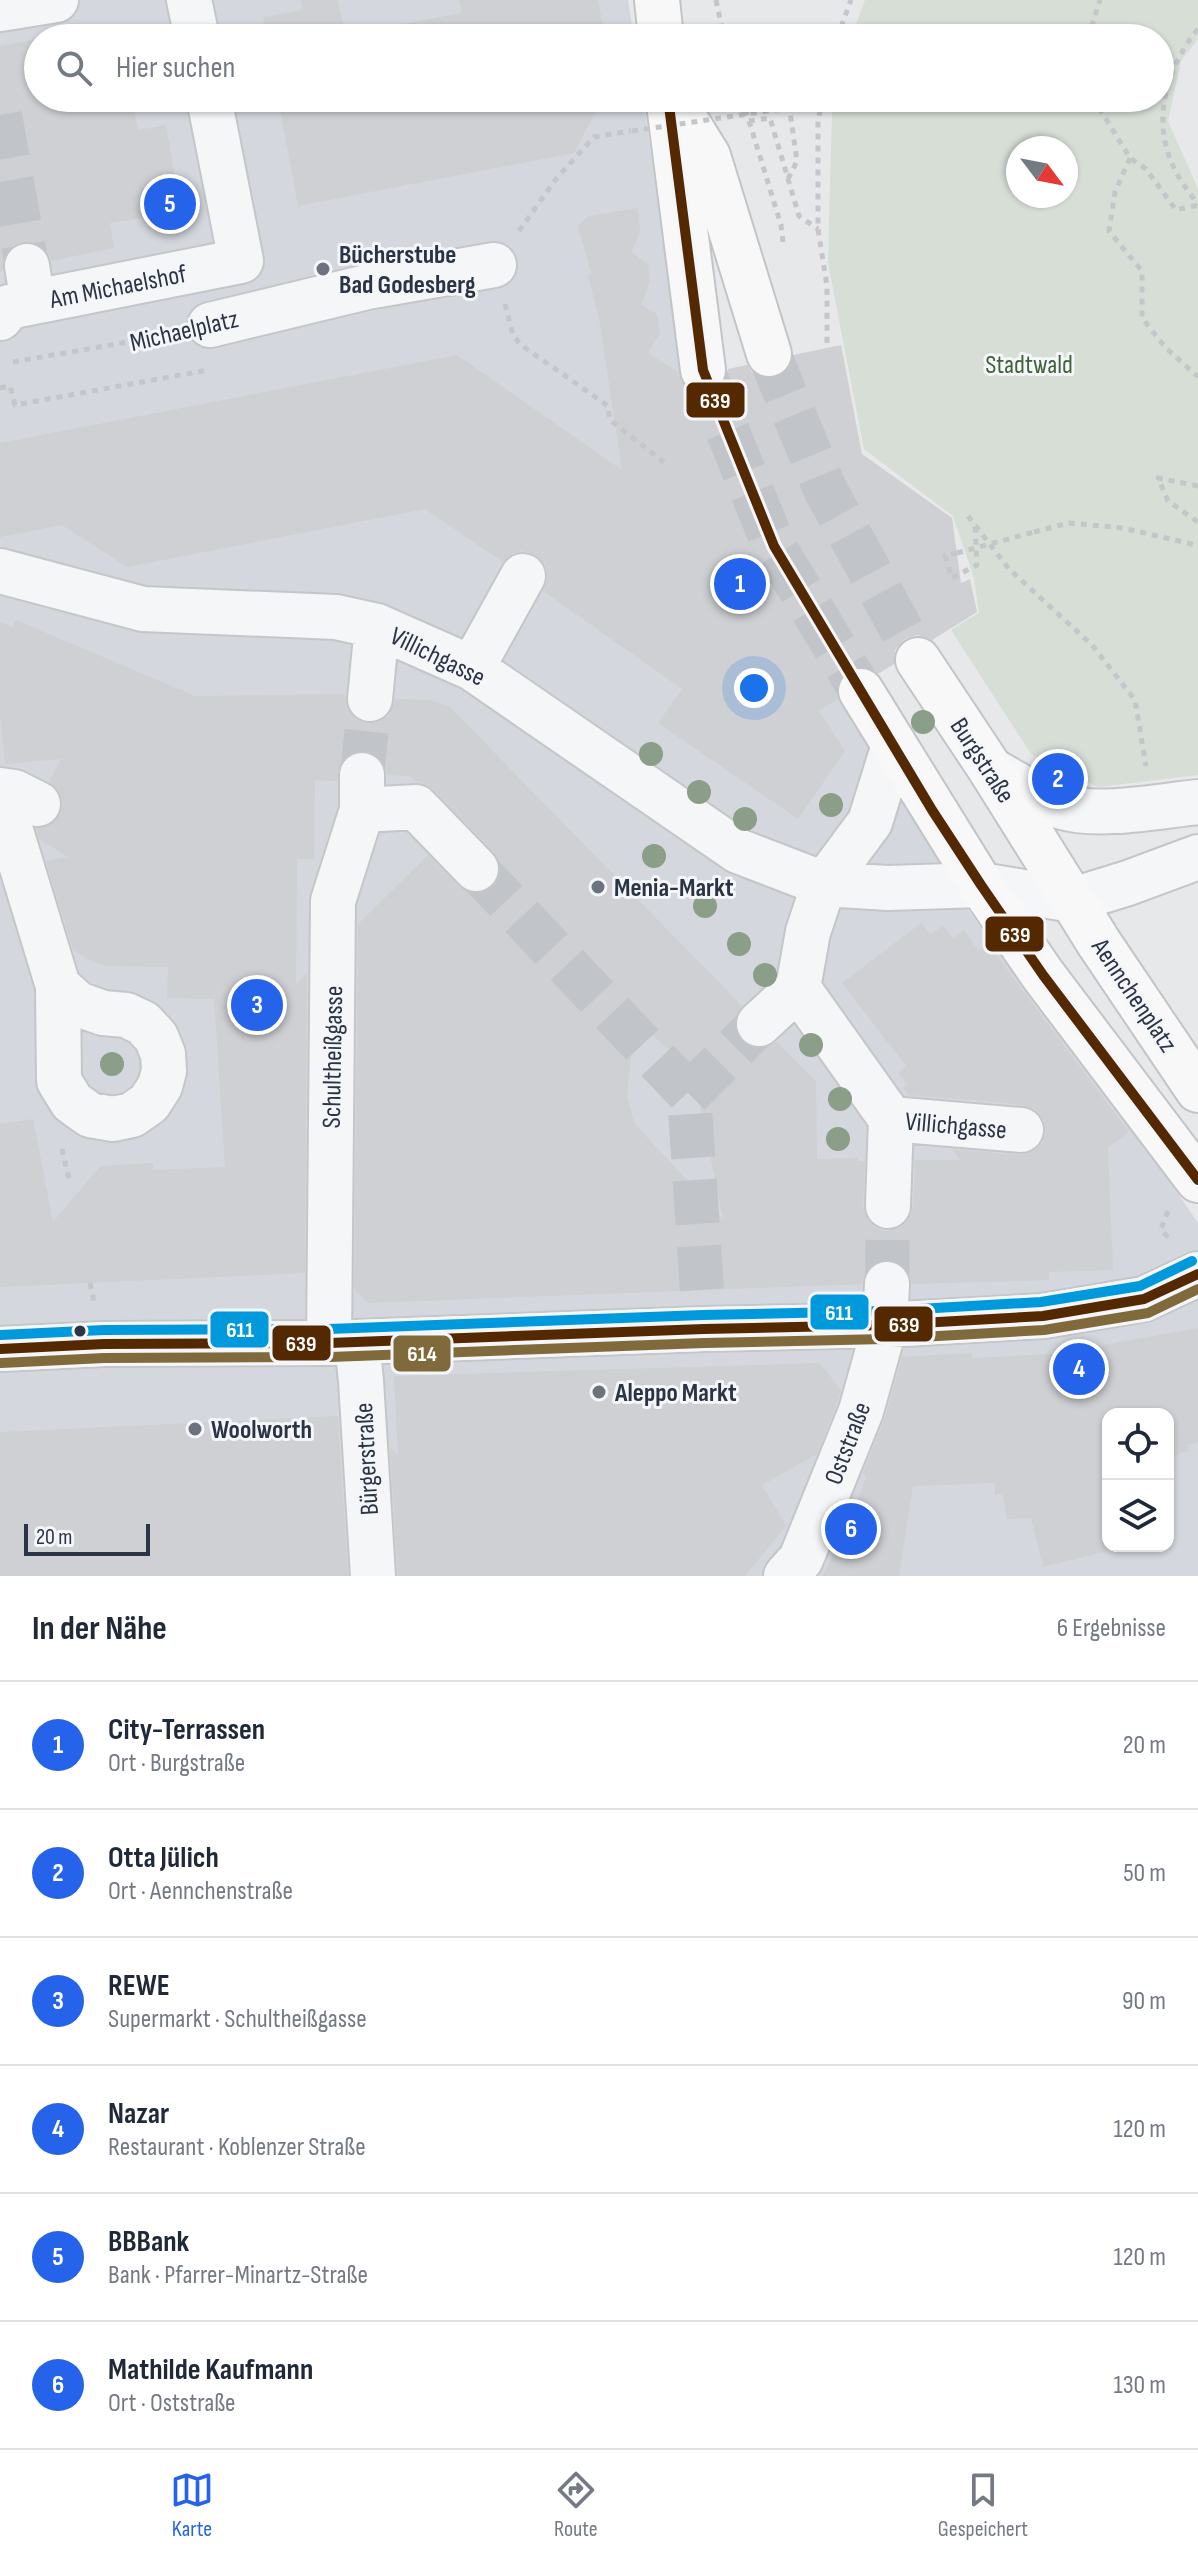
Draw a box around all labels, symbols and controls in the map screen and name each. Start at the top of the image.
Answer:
search box [24,24,1174,112]
icon: search [52,46,96,90]
text: Hier suchen [116,50,235,86]
north arrow [1006,136,1078,208]
pin: 5 [144,174,196,234]
place label: Bücherstube Bad Godesberg [339,240,476,301]
street label: Am Michaelshof [46,259,190,316]
marker: Bücherstube Bad Godesberg [314,260,332,278]
street label: Michaelplatz [127,304,241,359]
park label: Stadtwald [985,350,1073,381]
line badge: 639 [685,381,746,419]
text: 639 [700,388,730,415]
pin: 1 [714,554,766,614]
street label: Villichgasse [385,621,490,694]
your location [734,668,774,708]
street label: Burgstraße [943,712,1021,809]
pin: 2 [1032,749,1084,809]
place label: Menia-Markt [614,873,734,904]
marker: Menia-Markt [589,878,607,896]
line badge: 639 [984,915,1045,953]
text: 639 [1000,922,1030,949]
street label: Aennchenplatz [1084,932,1183,1059]
pin: 3 [231,975,283,1035]
street label: Schultheißgasse [317,986,350,1129]
street label: Villichgasse [904,1107,1008,1146]
line badge: 611 [809,1293,870,1331]
text: 611 [825,1300,853,1327]
line badge: 639 [873,1305,934,1343]
line badge: 611 [209,1310,270,1349]
text: 639 [889,1312,919,1339]
text: 611 [226,1317,254,1344]
unlabelled marker [72,1323,88,1339]
line badge: 639 [271,1324,332,1362]
text: 639 [286,1331,316,1358]
line badge: 614 [392,1334,452,1373]
pin: 4 [1053,1339,1105,1399]
text: 614 [407,1341,437,1368]
place label: Aleppo Markt [614,1378,737,1409]
marker: Aleppo Markt [590,1383,608,1401]
street label: Oststraße [819,1398,878,1489]
street label: Bürgerstraße [349,1402,386,1516]
map controls [1102,1408,1174,1552]
button: locate [1102,1408,1174,1480]
place label: Woolworth [211,1415,312,1446]
marker: Woolworth [186,1420,204,1438]
button: layers [1102,1480,1174,1552]
pin: 6 [825,1499,877,1559]
scale bar [24,1520,150,1556]
text: 20 m [36,1524,73,1551]
text: In der Nähe [32,1608,167,1649]
text: 6 Ergebnisse [1057,1613,1166,1644]
text: City-Terrassen [108,1712,265,1748]
text: 1 [53,1730,63,1761]
text: 20 m [1123,1730,1166,1761]
text: Ort · Burgstraße [108,1748,245,1779]
text: Otta Jülich [108,1840,219,1876]
text: 2 [52,1858,64,1889]
text: 50 m [1123,1858,1166,1889]
text: Ort · Aennchenstraße [108,1876,293,1907]
text: REWE [108,1968,170,2004]
text: 3 [52,1986,64,2017]
text: 90 m [1122,1986,1166,2017]
text: Supermarkt · Schultheißgasse [108,2004,367,2035]
text: Nazar [108,2096,169,2132]
text: 4 [52,2114,64,2145]
text: 120 m [1113,2114,1166,2145]
text: Restaurant · Koblenzer Straße [108,2132,366,2163]
text: BBBank [108,2224,189,2260]
text: 5 [52,2242,64,2273]
text: 120 m [1113,2242,1166,2273]
text: Bank · Pfarrer-Minartz-Straße [108,2260,368,2291]
text: Mathilde Kaufmann [108,2352,313,2388]
text: 6 [52,2370,64,2401]
text: 130 m [1114,2370,1166,2401]
text: Ort · Oststraße [108,2388,236,2419]
tab: Karte [170,2468,214,2543]
tab: Route [554,2468,598,2543]
tab: Gespeichert [938,2468,1028,2543]

